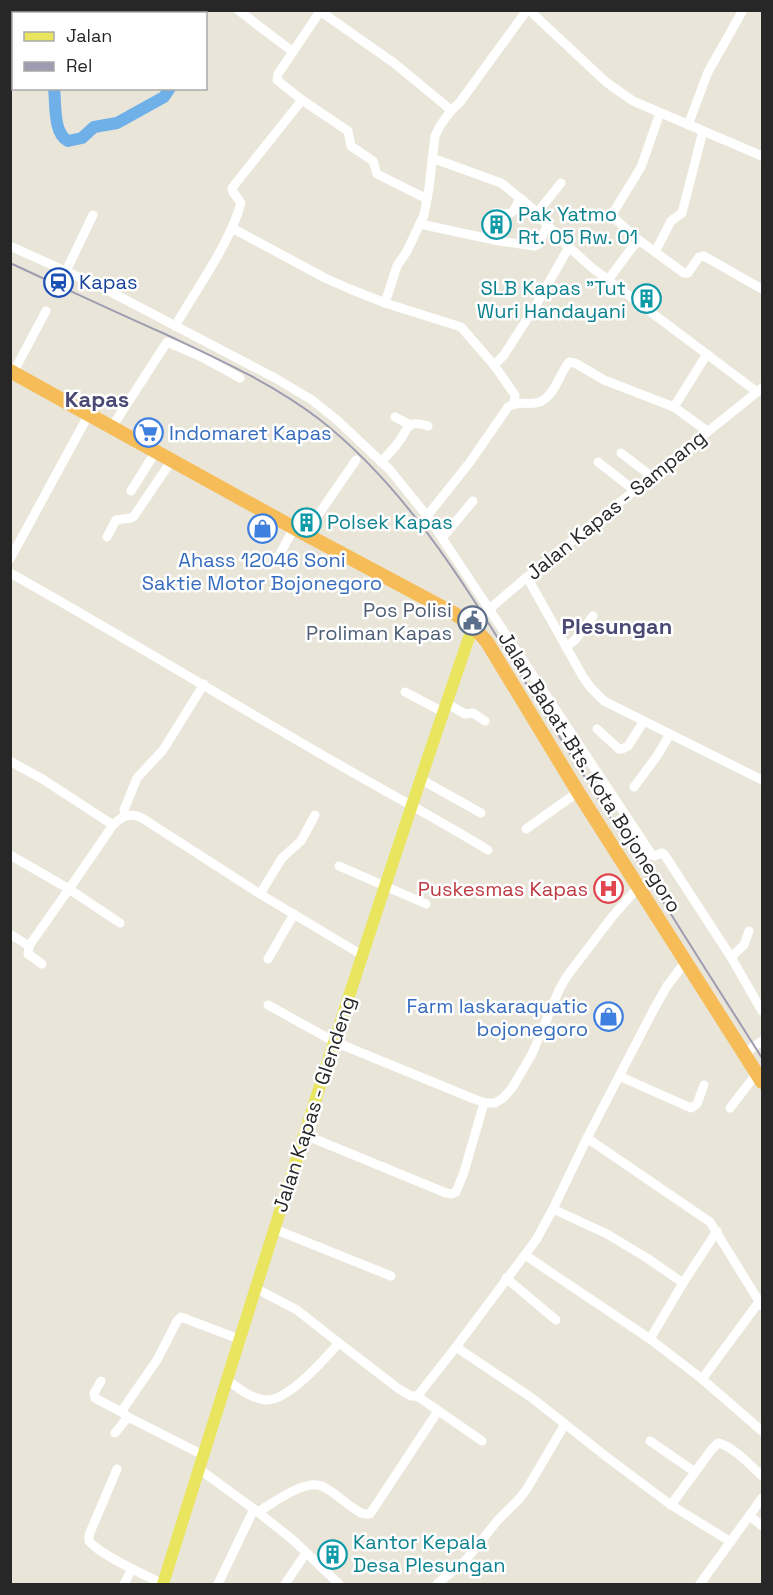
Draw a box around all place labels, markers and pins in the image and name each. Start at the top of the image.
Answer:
place label: Pak Yatmo Rt. 05 Rw. 01 [518,201,638,250]
building icon: Pak Yatmo Rt. 05 Rw. 01 [481,209,513,241]
station icon: Kapas [42,266,74,298]
place label: Kapas [79,269,138,295]
place label: SLB Kapas "Tut Wuri Handayani [477,275,626,324]
building icon: SLB Kapas "Tut Wuri Handayani [631,283,663,315]
supermarket icon: Indomaret Kapas [132,417,164,449]
place label: Indomaret Kapas [169,420,332,446]
building icon: Polsek Kapas [290,506,322,538]
place label: Polsek Kapas [327,509,453,535]
shop icon: Ahass 12046 Soni Saktie Motor Bojonegoro [246,513,278,545]
place label: Ahass 12046 Soni Saktie Motor Bojonegoro [142,547,382,596]
place label: Pos Polisi Proliman Kapas [306,597,452,646]
public building icon: Pos Polisi Proliman Kapas [457,605,489,637]
hospital icon: Puskesmas Kapas [593,873,625,905]
place label: Puskesmas Kapas [418,876,588,902]
place label: Farm laskaraquatic bojonegoro [407,993,588,1042]
shop icon: Farm laskaraquatic bojonegoro [593,1001,625,1033]
place label: Kantor Kepala Desa Plesungan [353,1529,506,1578]
building icon: Kantor Kepala Desa Plesungan [316,1538,348,1570]

